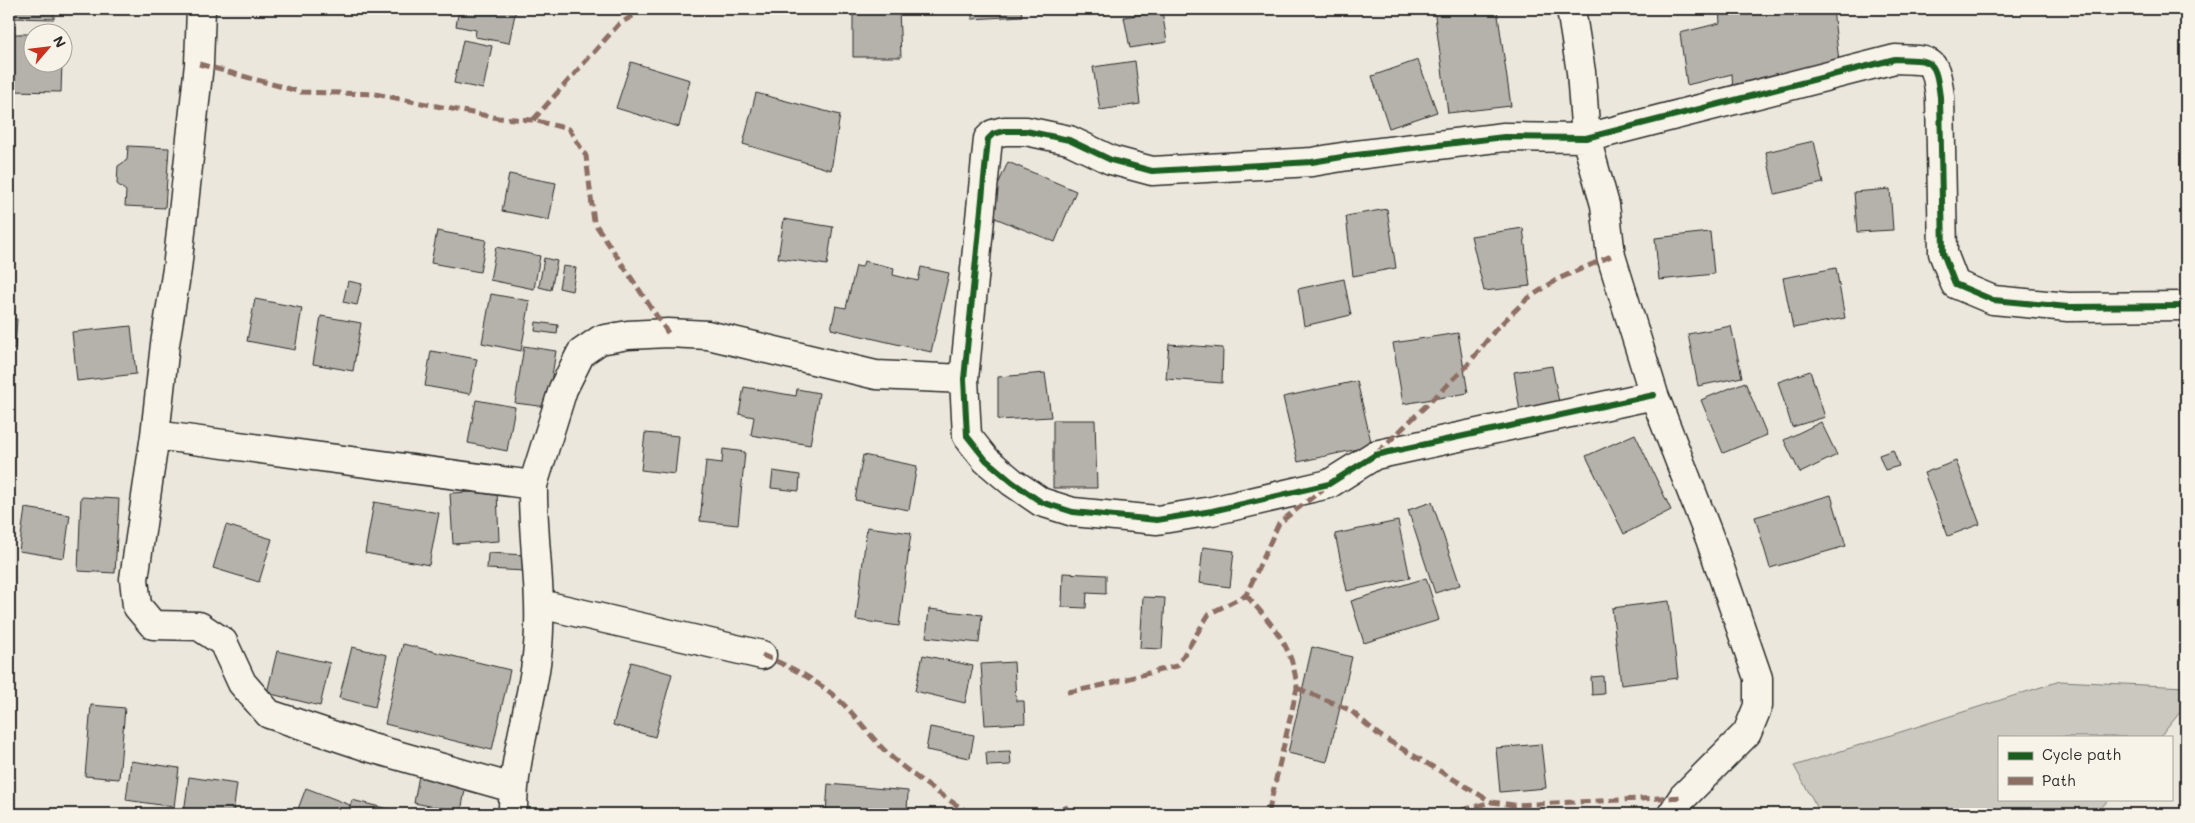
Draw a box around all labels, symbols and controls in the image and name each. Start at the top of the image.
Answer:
north arrow [22,22,72,72]
text: N [49,33,71,51]
legend [1998,736,2172,800]
text: Cycle path [2042,744,2121,764]
text: Path [2042,770,2076,790]

